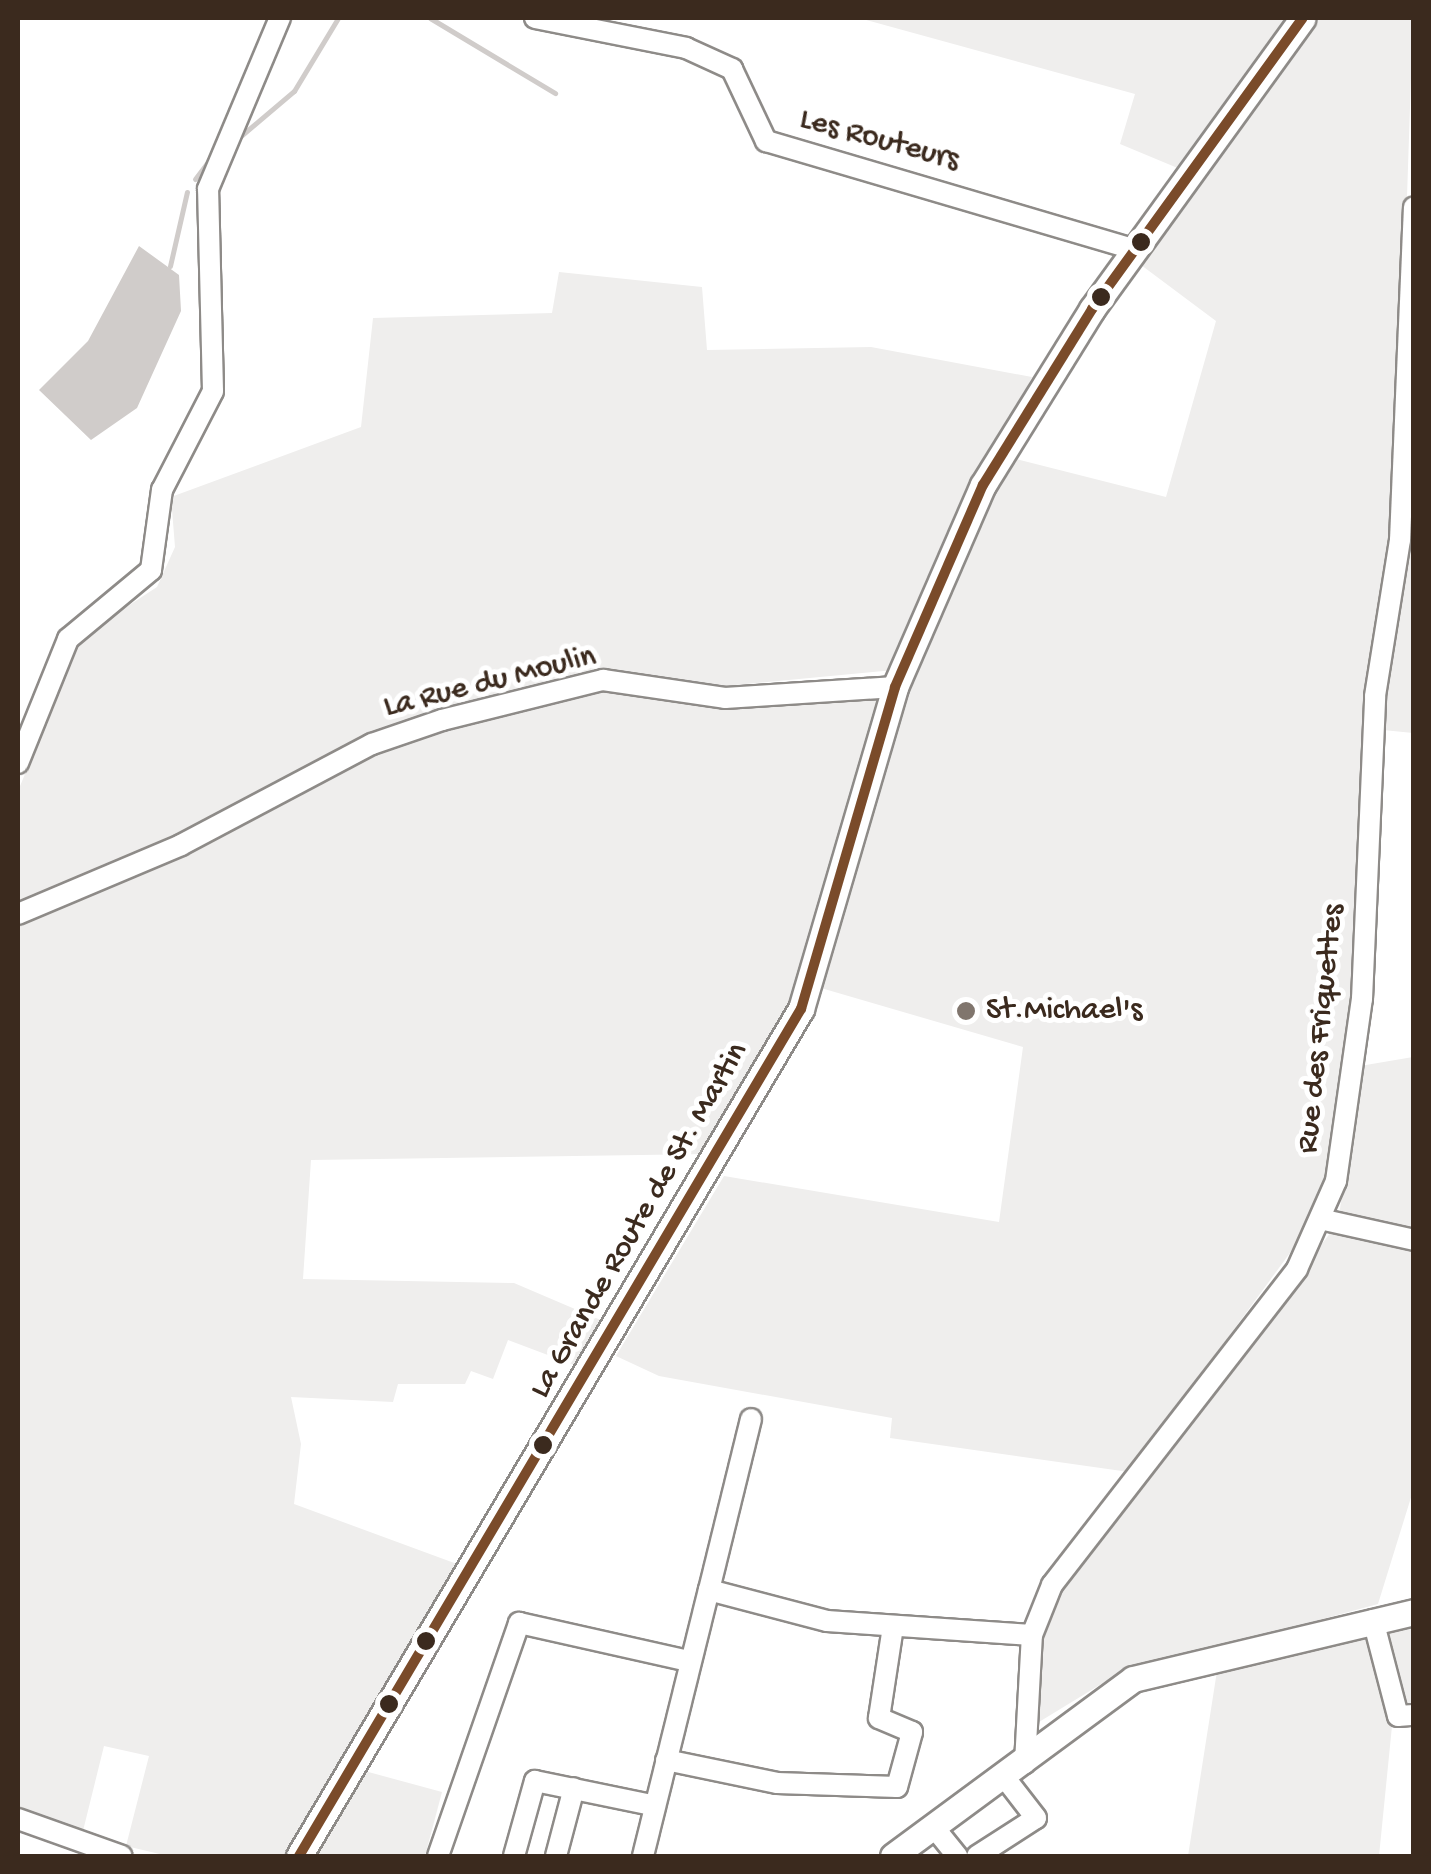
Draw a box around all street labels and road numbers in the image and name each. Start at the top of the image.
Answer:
street label: Les Routeurs [795,101,963,181]
street label: La Rue du Moulin [380,638,600,728]
street label: Rue des Friquettes [1290,903,1354,1155]
street label: La Grande Route de St. Martin [522,1036,758,1406]

